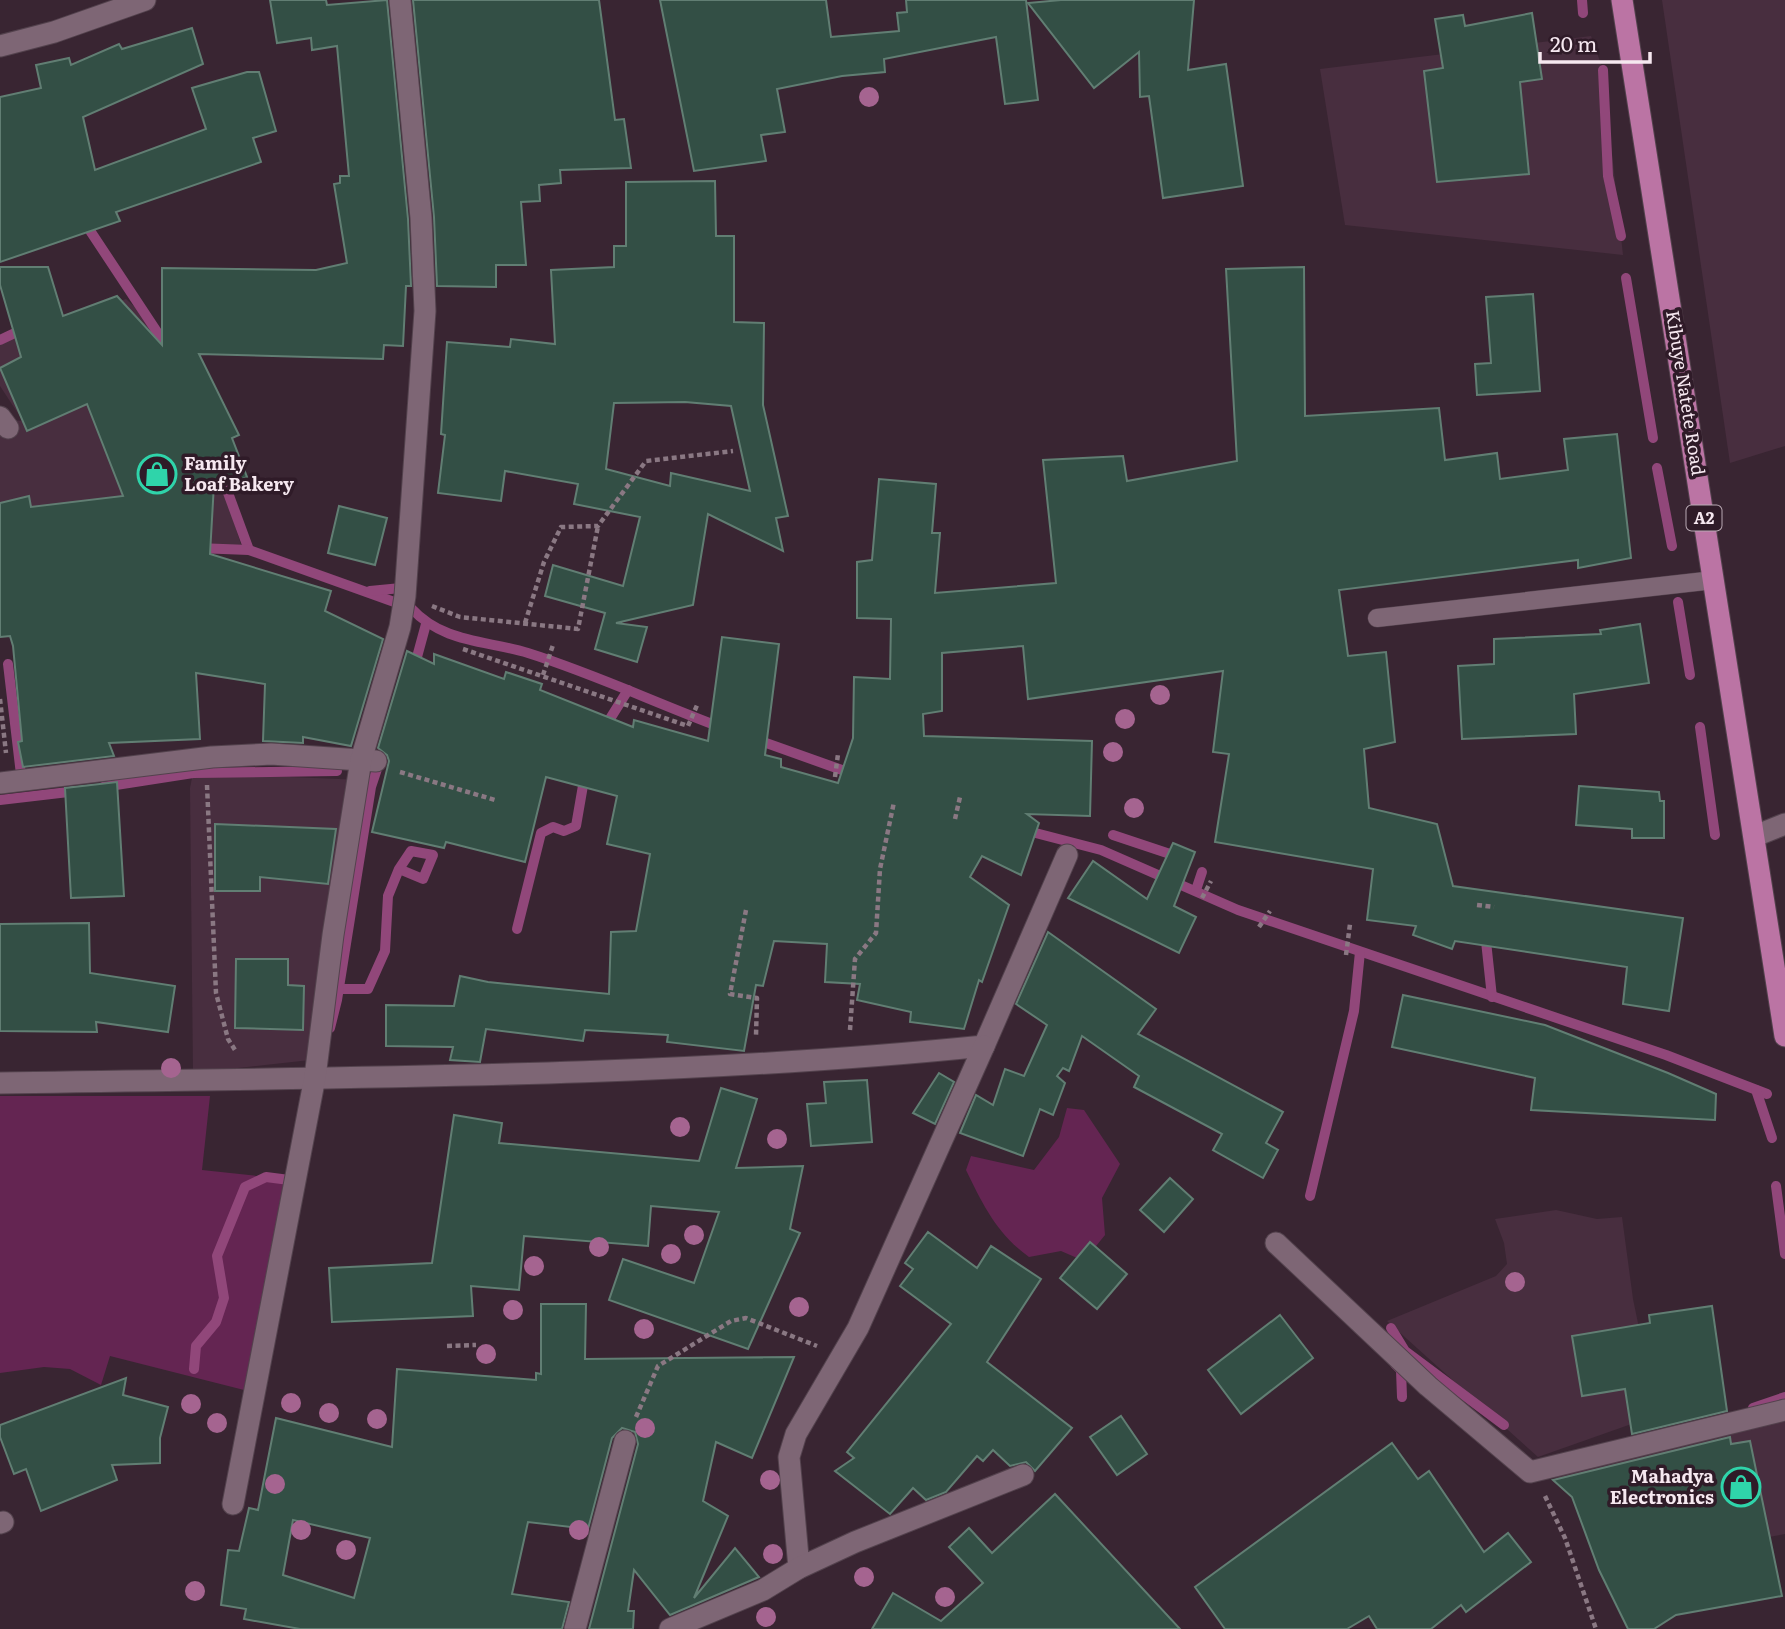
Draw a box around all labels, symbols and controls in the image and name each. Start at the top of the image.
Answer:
scale bar [1540,21,1650,65]
text: 20 m [1550,27,1597,58]
street label: Kibuye Natete Road [1660,308,1713,477]
place label: Family Loaf Bakery [184,449,294,497]
shop icon: Family Loaf Bakery [136,453,178,495]
road number: A2 [1686,505,1722,530]
place label: Mahadya Electronics [1610,1462,1715,1510]
shop icon: Mahadya Electronics [1720,1466,1762,1508]

